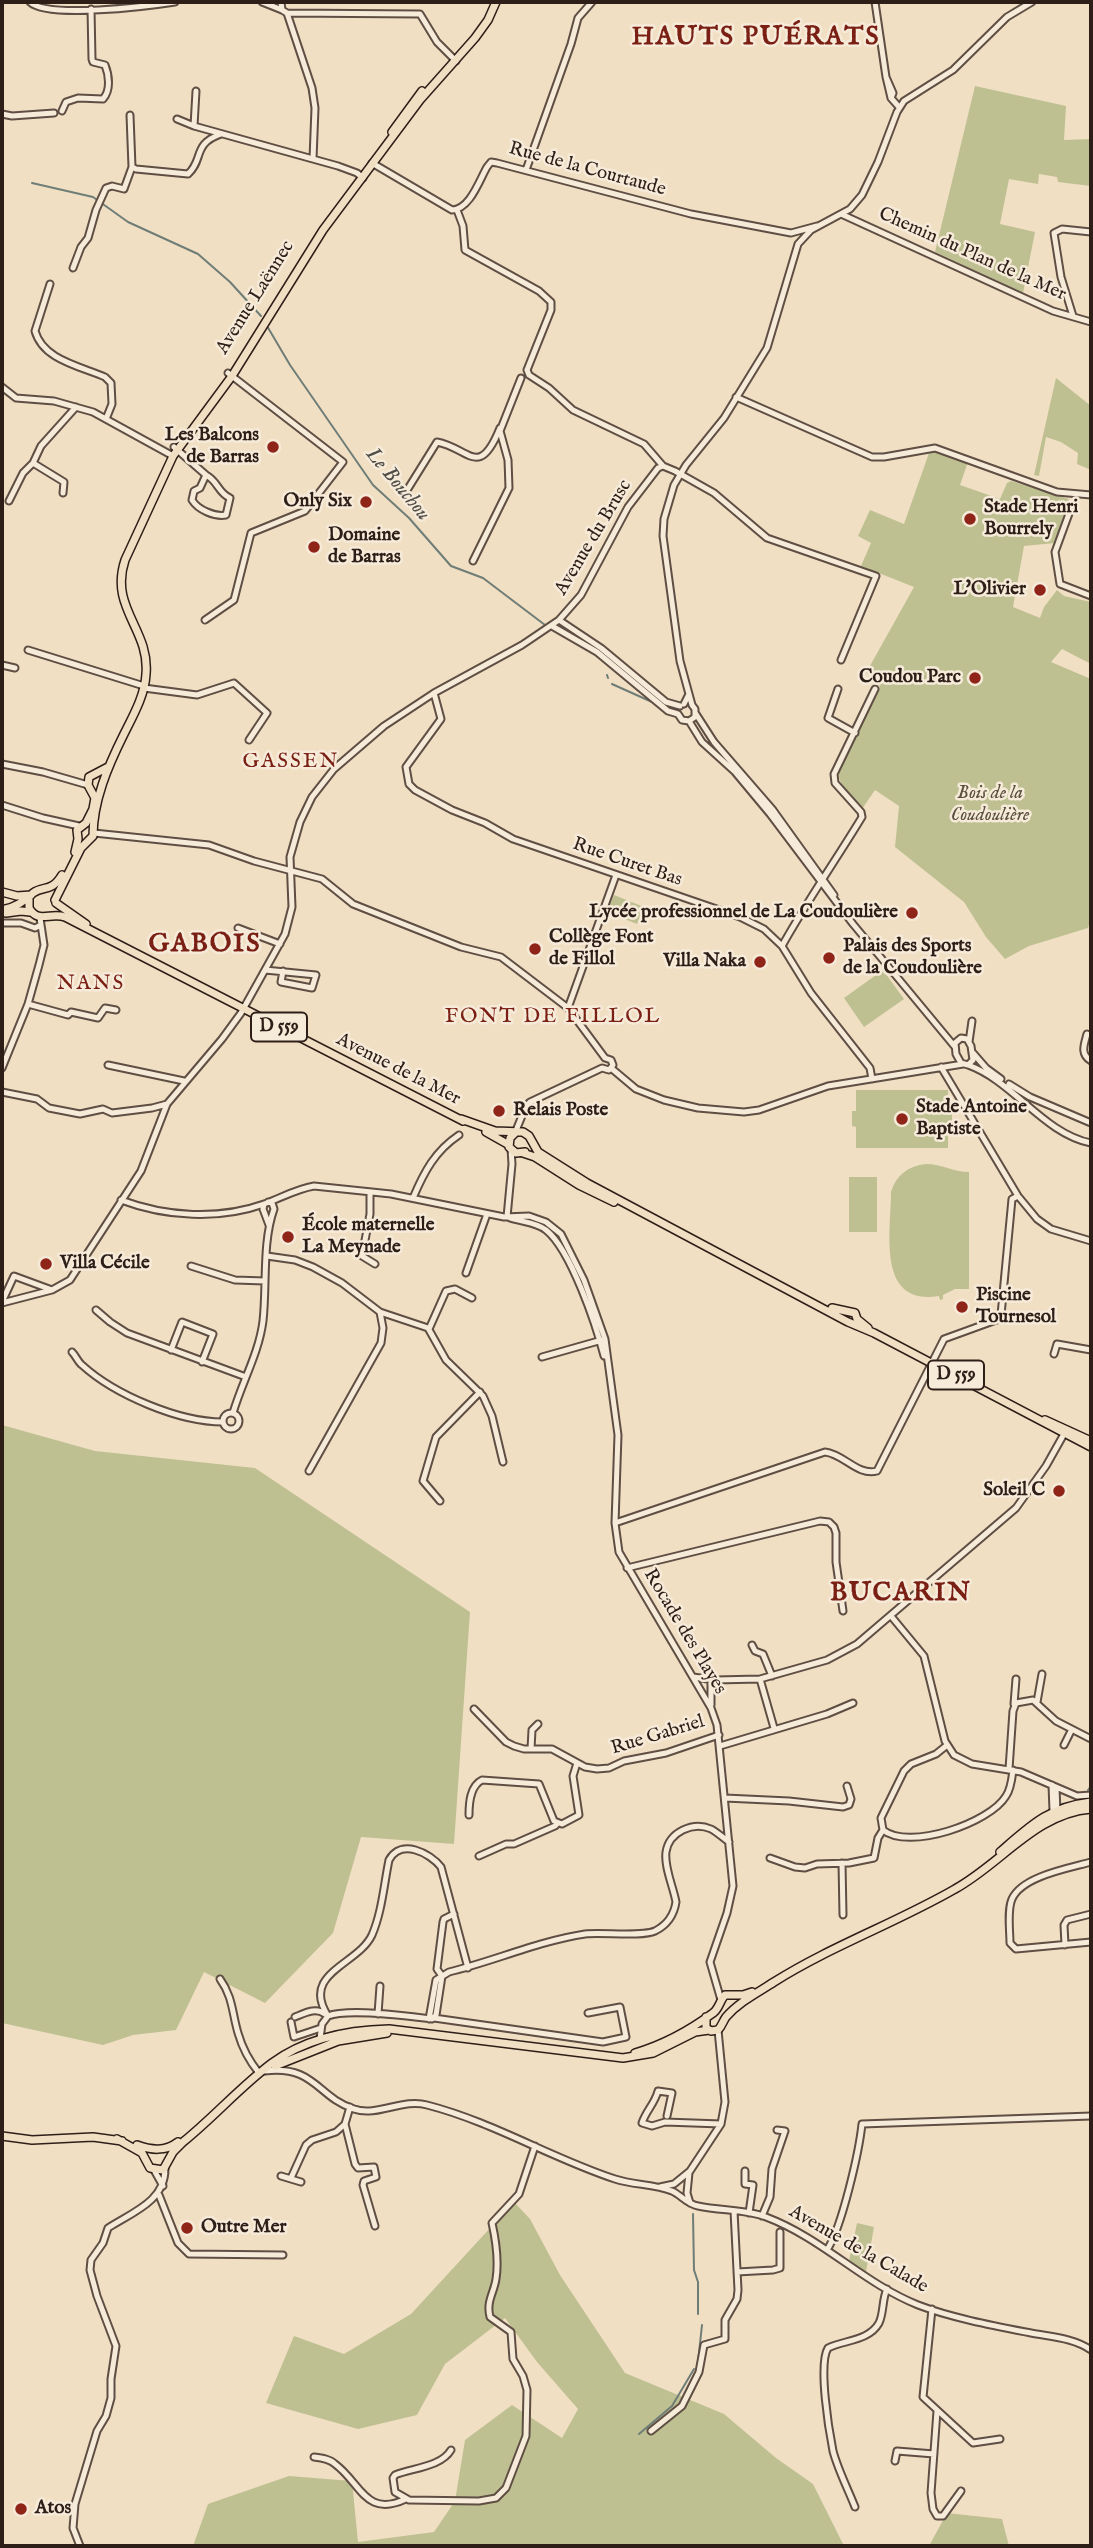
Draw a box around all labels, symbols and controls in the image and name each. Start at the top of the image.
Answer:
district label: HAUTS PUÉRATS [633,23,879,55]
street label: Rue de la Courtaude [506,138,668,202]
street label: Chemin du Plan de la Mer [875,203,1069,307]
street label: Avenue Laënnec [212,237,300,359]
place label: Les Balcons de Barras [165,425,259,469]
marker: Les Balcons de Barras [265,439,281,455]
water label: Le Bouchou [359,443,435,527]
street label: Avenue du Brusc [551,476,637,600]
place label: Only Six [284,491,352,513]
marker: Only Six [358,494,374,510]
place label: Stade Henri Bourrely [984,497,1078,541]
marker: Stade Henri Bourrely [962,511,978,527]
place label: Domaine de Barras [328,525,401,569]
marker: Domaine de Barras [306,539,322,555]
place label: L'Olivier [953,579,1026,601]
marker: L'Olivier [1032,582,1048,598]
place label: Coudou Parc [859,667,961,689]
marker: Coudou Parc [967,670,983,686]
district label: GASSEN [243,750,339,776]
park label: Bois de la Coudoulière [951,783,1029,827]
street label: Rue Curet Bas [569,834,685,892]
place label: Lycée professionnel de La Coudoulière [589,902,898,924]
marker: Lycée professionnel de La Coudoulière [904,905,920,921]
place label: Collège Font de Fillol [549,927,654,971]
district label: GABOIS [149,930,261,962]
place label: Palais des Sports de la Coudoulière [843,936,982,980]
marker: Collège Font de Fillol [527,941,543,957]
marker: Palais des Sports de la Coudoulière [821,950,837,966]
place label: Villa Naka [663,951,746,973]
marker: Villa Naka [752,954,768,970]
district label: NANS [57,972,125,998]
district label: FONT DE FILLOL [446,1005,660,1031]
road number: D 559 [251,1012,307,1042]
street label: Avenue de la Mer [332,1029,464,1111]
place label: Stade Antoine Baptiste [916,1097,1027,1141]
place label: Relais Poste [513,1100,608,1122]
marker: Relais Poste [491,1103,507,1119]
marker: Stade Antoine Baptiste [894,1111,910,1127]
place label: École maternelle La Meynade [302,1215,434,1259]
marker: École maternelle La Meynade [280,1229,296,1245]
place label: Villa Cécile [60,1253,150,1275]
marker: Villa Cécile [38,1256,54,1272]
place label: Piscine Tournesol [976,1285,1056,1329]
marker: Piscine Tournesol [954,1299,970,1315]
road number: D 559 [928,1360,984,1390]
place label: Soleil C [983,1480,1045,1502]
marker: Soleil C [1051,1483,1067,1499]
street label: Rocade des Playes [638,1565,730,1699]
district label: BUCARIN [831,1579,971,1611]
street label: Rue Gabriel [609,1711,707,1761]
street label: Avenue de la Calade [784,2201,932,2299]
place label: Outre Mer [201,2217,286,2239]
marker: Outre Mer [179,2220,195,2236]
place label: Atos [35,2498,71,2520]
marker: Atos [13,2501,29,2517]

